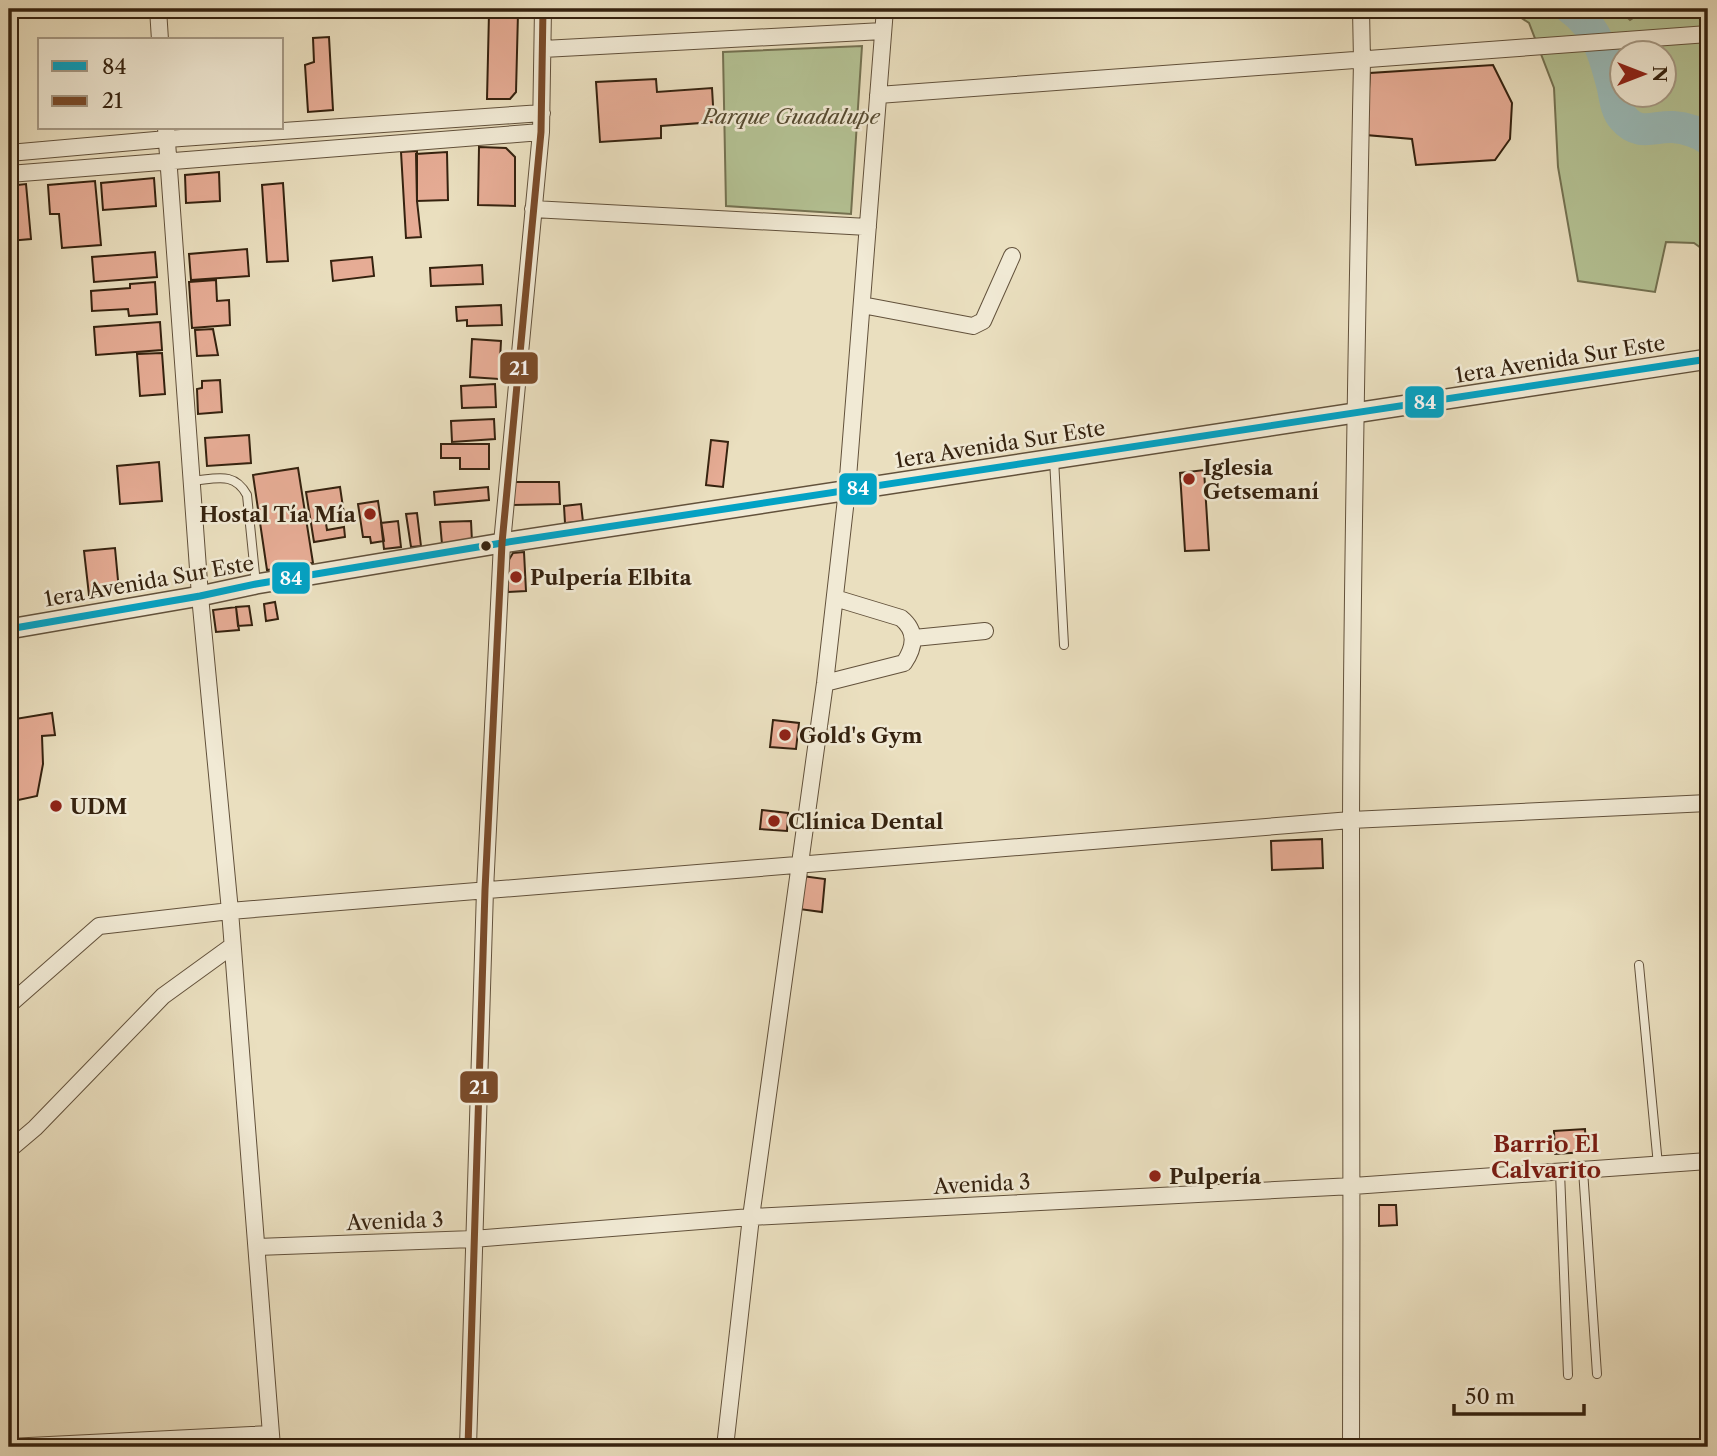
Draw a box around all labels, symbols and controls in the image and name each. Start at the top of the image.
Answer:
legend [38,38,284,130]
north arrow [1608,38,1678,108]
text: 84 [102,54,127,79]
text: N [1648,66,1671,82]
text: 21 [102,88,123,113]
park label: Parque Guadalupe [700,104,881,129]
street label: 1era Avenida Sur Este [1453,330,1667,388]
line badge: 21 [499,351,539,385]
text: 21 [509,357,529,380]
line badge: 84 [1404,385,1445,419]
text: 84 [1414,391,1436,414]
street label: 1era Avenida Sur Este [893,415,1107,473]
place label: Iglesia Getsemaní [1203,455,1320,504]
marker: Iglesia Getsemaní [1181,471,1197,487]
line badge: 84 [838,472,878,506]
text: 84 [847,477,869,500]
place label: Hostal Tía Mía [199,502,357,527]
marker: Hostal Tía Mía [362,506,378,522]
unlabelled marker [479,539,493,553]
street label: 1era Avenida Sur Este [42,550,256,612]
line badge: 84 [271,561,311,595]
place label: Pulpería Elbita [530,565,692,590]
text: 84 [280,567,302,590]
marker: Pulpería Elbita [508,569,524,585]
place label: Gold's Gym [799,723,923,748]
marker: Gold's Gym [777,727,793,743]
place label: UDM [70,794,127,819]
marker: UDM [48,798,64,814]
place label: Clínica Dental [788,809,944,834]
marker: Clínica Dental [766,813,782,829]
line badge: 21 [459,1070,499,1104]
text: 21 [469,1076,489,1099]
district label: Barrio El Calvarito [1491,1130,1601,1184]
place label: Pulpería [1169,1164,1262,1189]
marker: Pulpería [1147,1168,1163,1184]
street label: Avenida 3 [932,1169,1031,1199]
street label: Avenida 3 [345,1207,444,1235]
scale bar [1454,1372,1584,1416]
text: 50 m [1465,1384,1515,1409]

